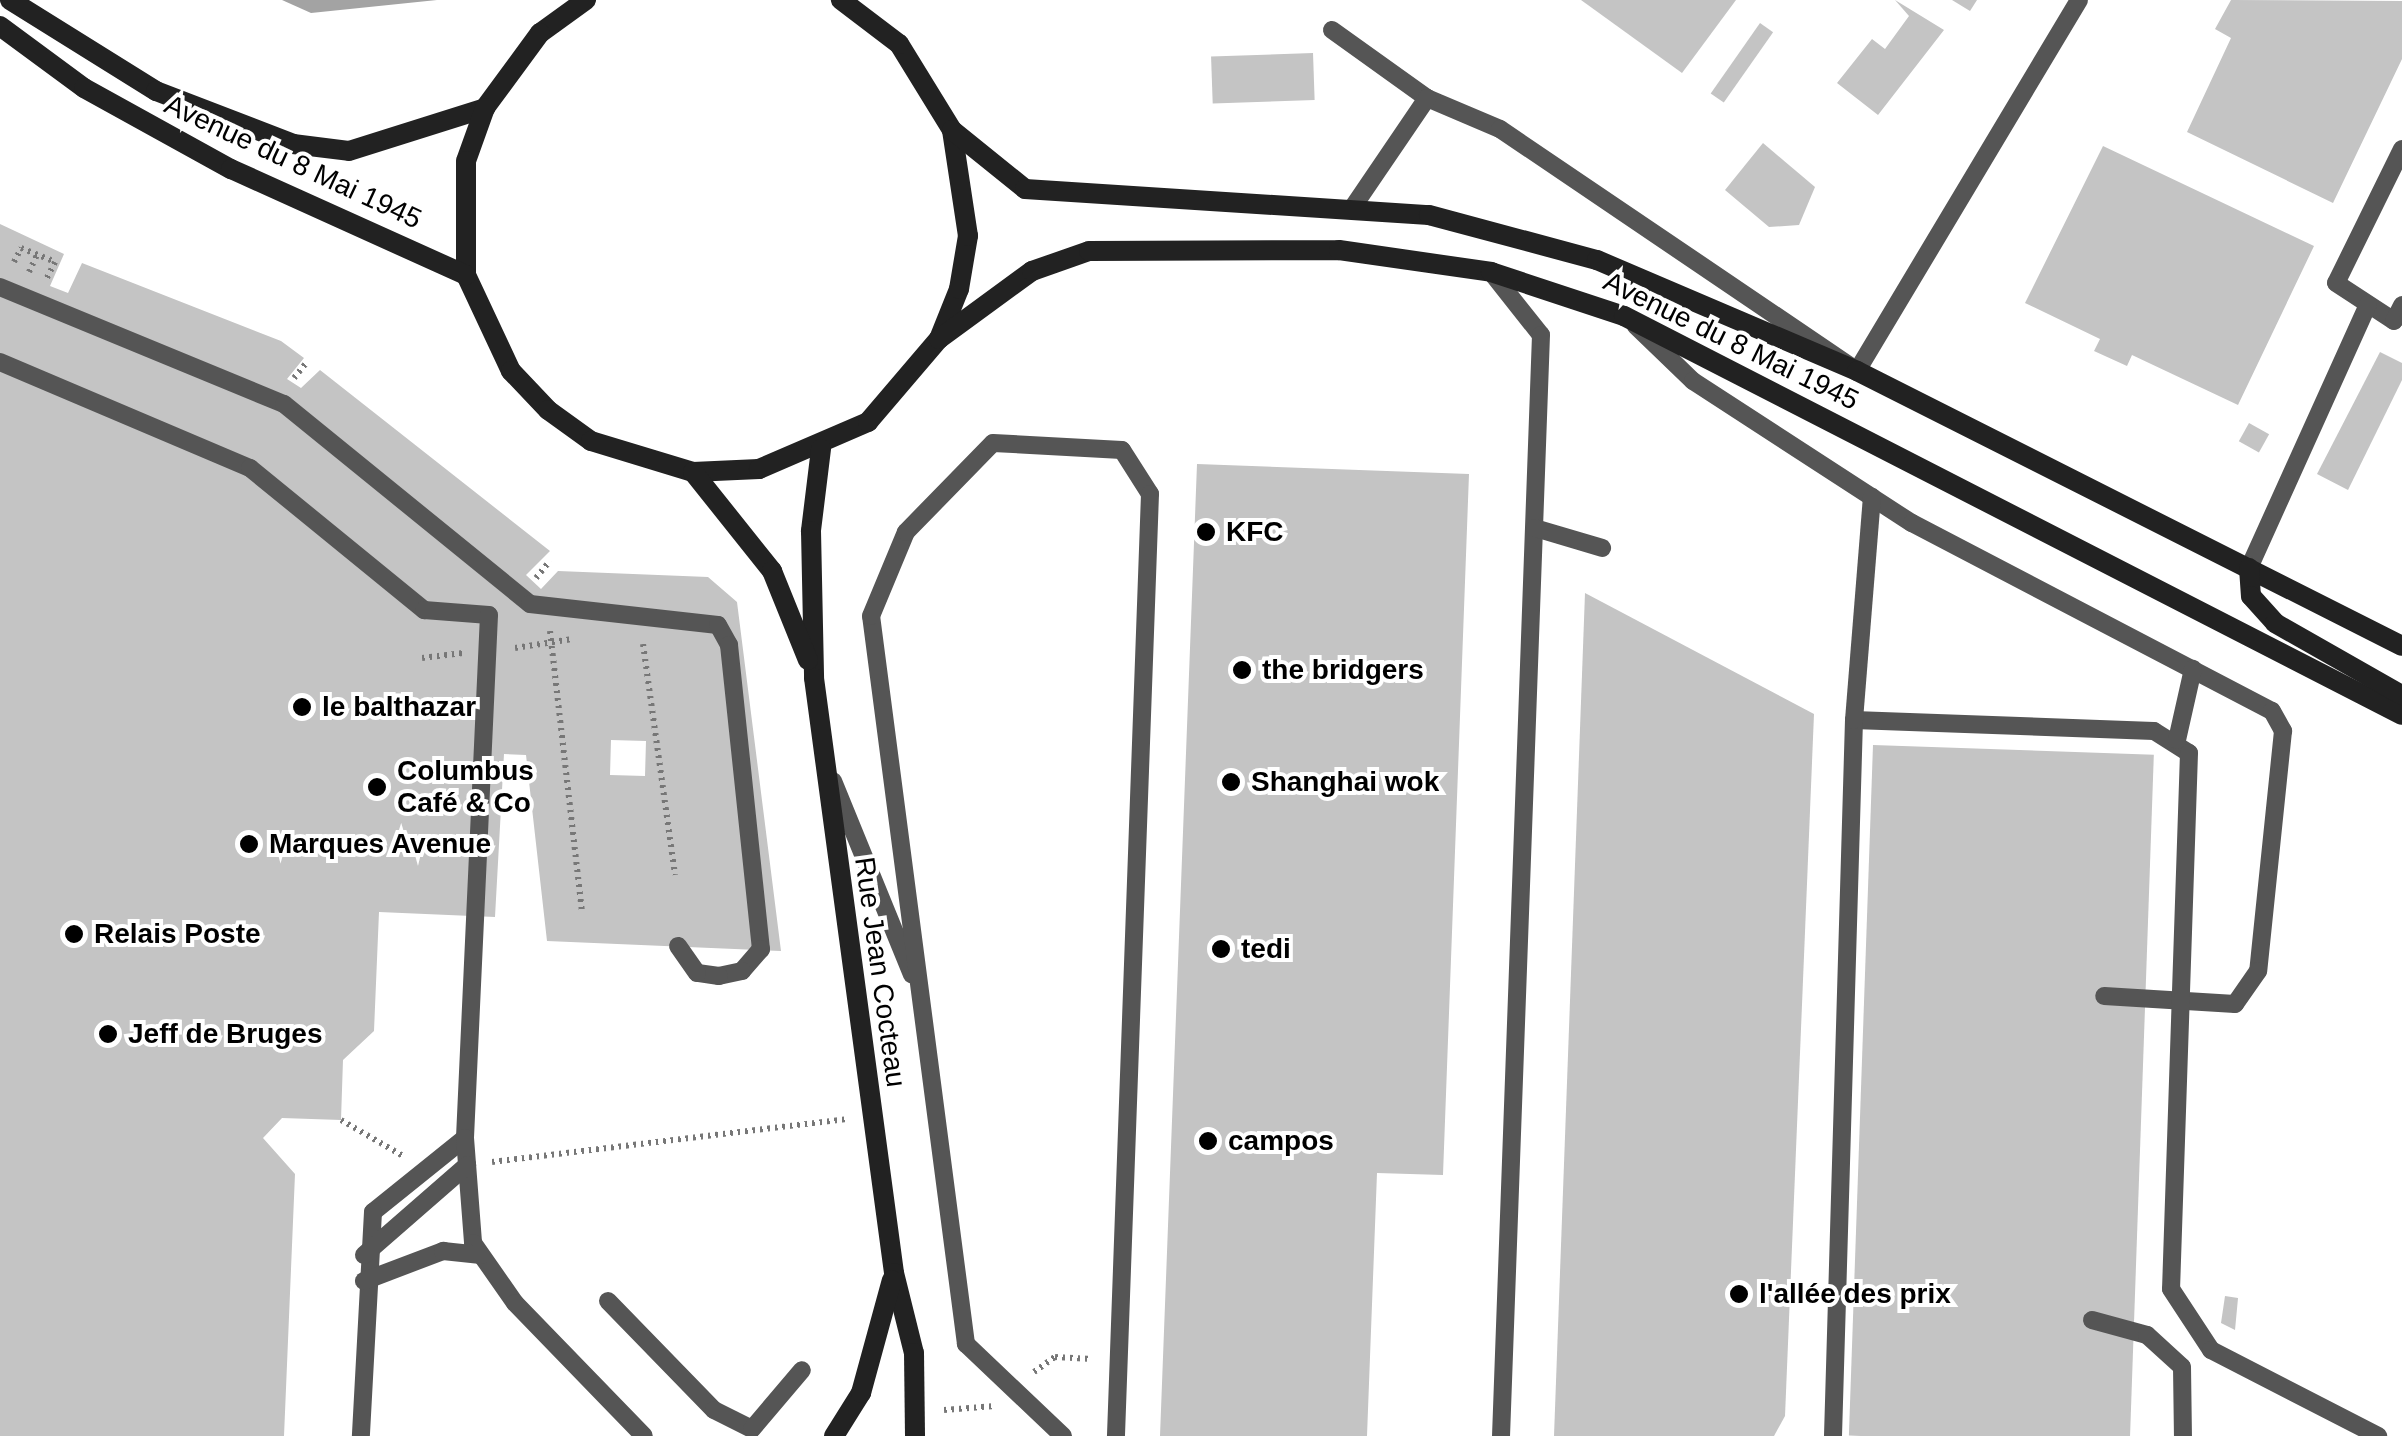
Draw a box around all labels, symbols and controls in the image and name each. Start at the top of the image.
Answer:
street label: Avenue du 8 Mai 1945 [159,88,427,236]
street label: Avenue du 8 Mai 1945 [1598,265,1864,417]
place label: KFC [1226,515,1284,549]
marker: KFC [1195,521,1217,543]
place label: the bridgers [1262,653,1424,687]
marker: the bridgers [1231,659,1253,681]
place label: le balthazar [322,690,476,724]
marker: le balthazar [291,696,313,718]
place label: Columbus Café & Co [397,754,534,820]
place label: Shanghai wok [1251,765,1439,799]
marker: Shanghai wok [1220,771,1242,793]
marker: Columbus Café & Co [366,776,388,798]
place label: Marques Avenue [269,827,492,861]
marker: Marques Avenue [238,833,260,855]
street label: Rue Jean Cocteau [847,855,913,1089]
place label: Relais Poste [94,917,261,951]
marker: Relais Poste [63,923,85,945]
place label: tedi [1241,932,1291,966]
marker: tedi [1210,938,1232,960]
place label: Jeff de Bruges [128,1017,322,1051]
marker: Jeff de Bruges [97,1023,119,1045]
place label: campos [1228,1124,1334,1158]
marker: campos [1197,1130,1219,1152]
place label: l'allée des prix [1759,1277,1951,1311]
marker: l'allée des prix [1728,1283,1750,1305]

